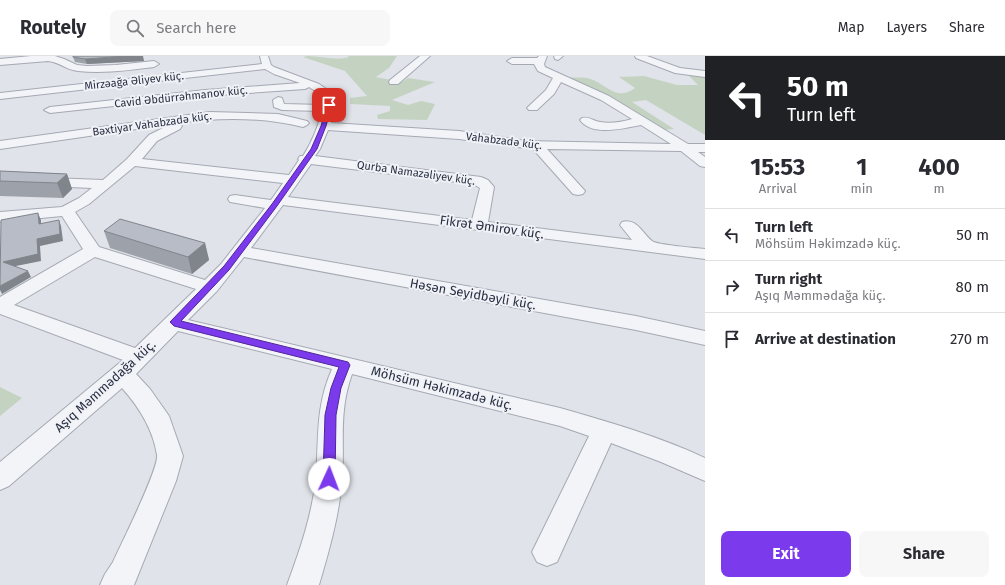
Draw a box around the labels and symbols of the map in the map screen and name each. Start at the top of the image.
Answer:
street label: Mirzəağa Əliyev küç. [84,69,185,93]
street label: Cavid Əbdürrəhmanov küç. [114,84,249,110]
pin [312,88,346,122]
street label: Bəxtiyar Vahabzadə küç. [92,109,213,139]
street label: Vahabzadə küç. [465,130,543,152]
street label: Qurba Namazəliyev küç. [356,158,476,188]
street label: Fikrət Əmirov küç. [439,212,545,242]
street label: Həsən Seyidbəyli küç. [409,275,537,313]
street label: Aşıq Məmmədağa küç. [51,337,159,435]
street label: Möhsüm Həkimzadə küç. [370,363,514,413]
position arrow [308,458,350,500]

